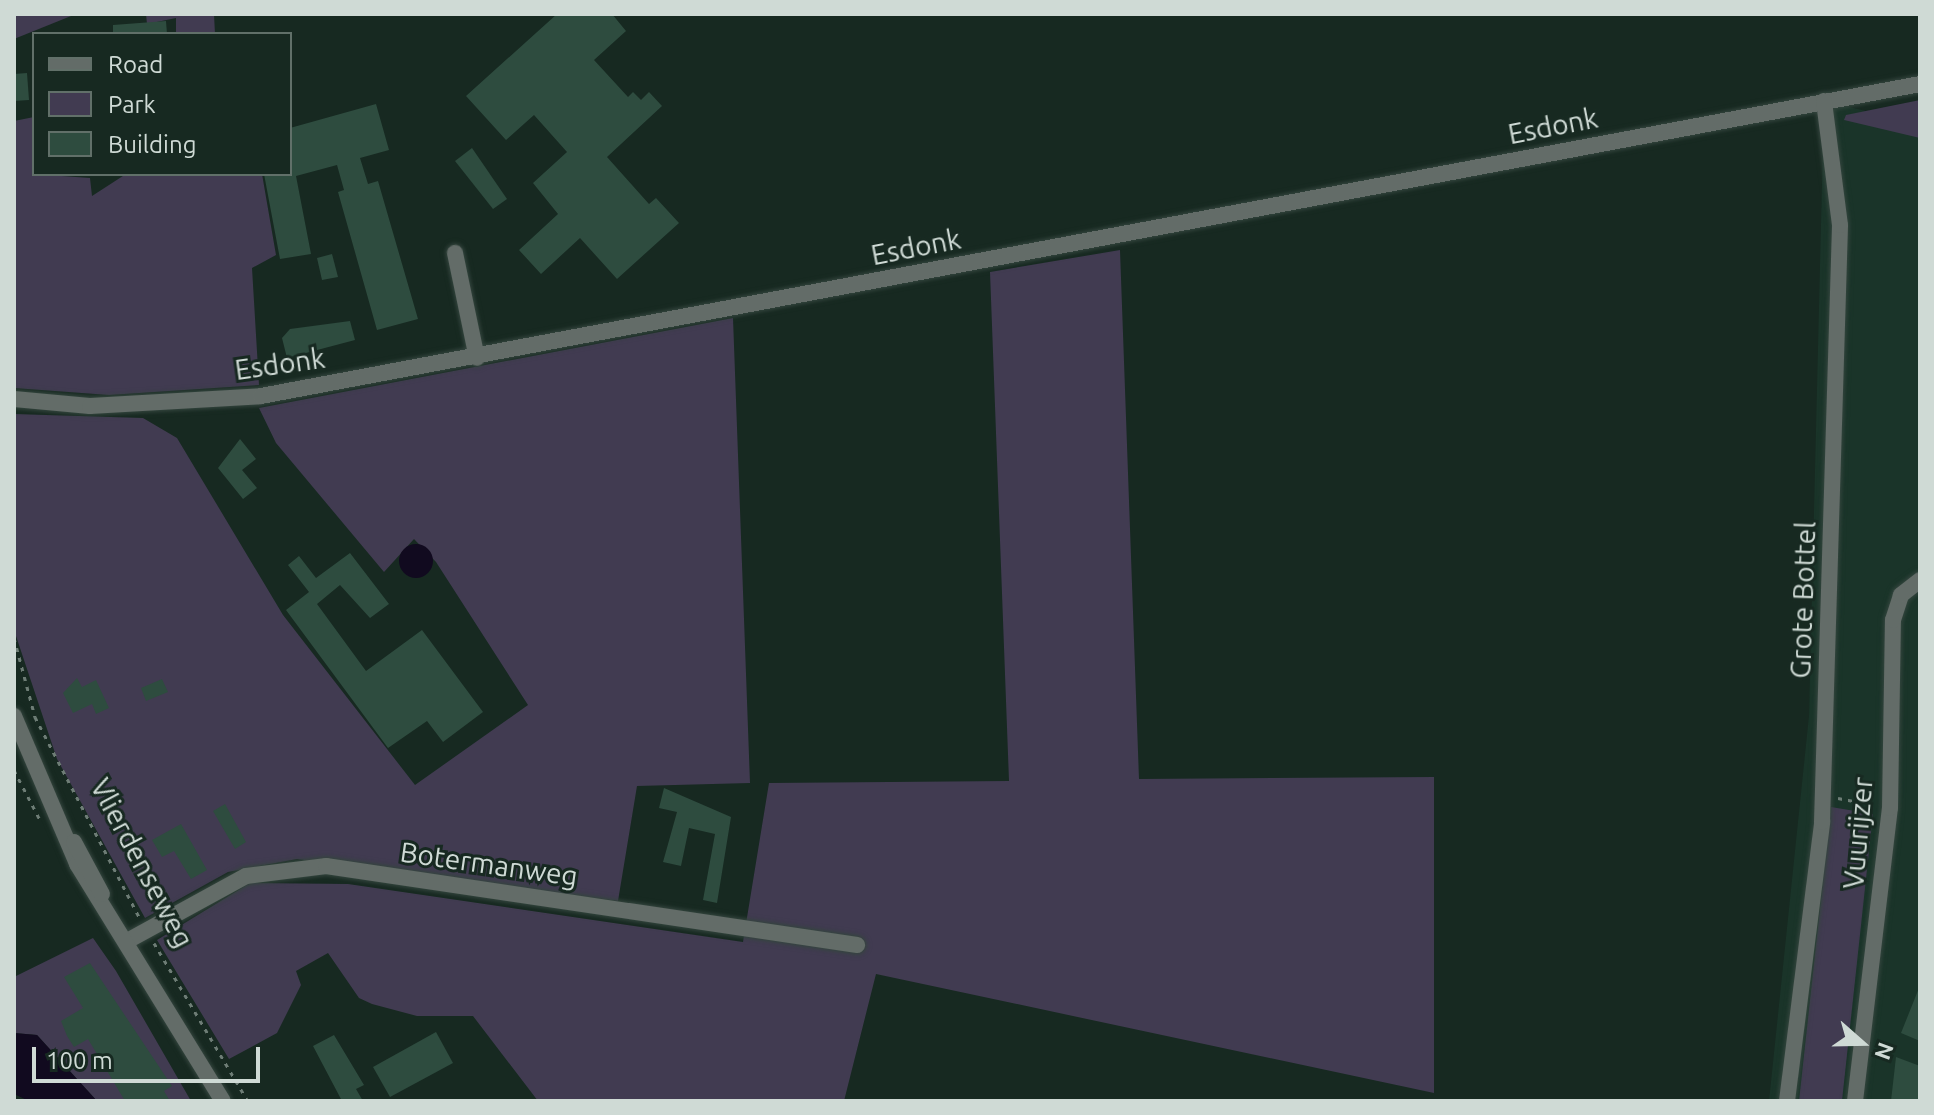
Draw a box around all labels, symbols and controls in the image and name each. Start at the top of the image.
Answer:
legend [32,32,292,176]
text: Road [108,51,163,78]
text: Park [108,91,156,118]
street label: Esdonk [1505,101,1601,151]
text: Building [108,131,196,158]
street label: Esdonk [868,222,964,272]
street label: Esdonk [233,341,327,387]
street label: Grote Bottel [1783,521,1823,679]
street label: Vlierdenseweg [83,773,201,953]
street label: Vuurijzer [1836,776,1880,890]
street label: Botermanweg [398,835,580,893]
north arrow [1822,1003,1902,1083]
scale bar [36,1031,264,1081]
text: N [1870,1039,1900,1063]
text: 100 m [46,1047,113,1074]

